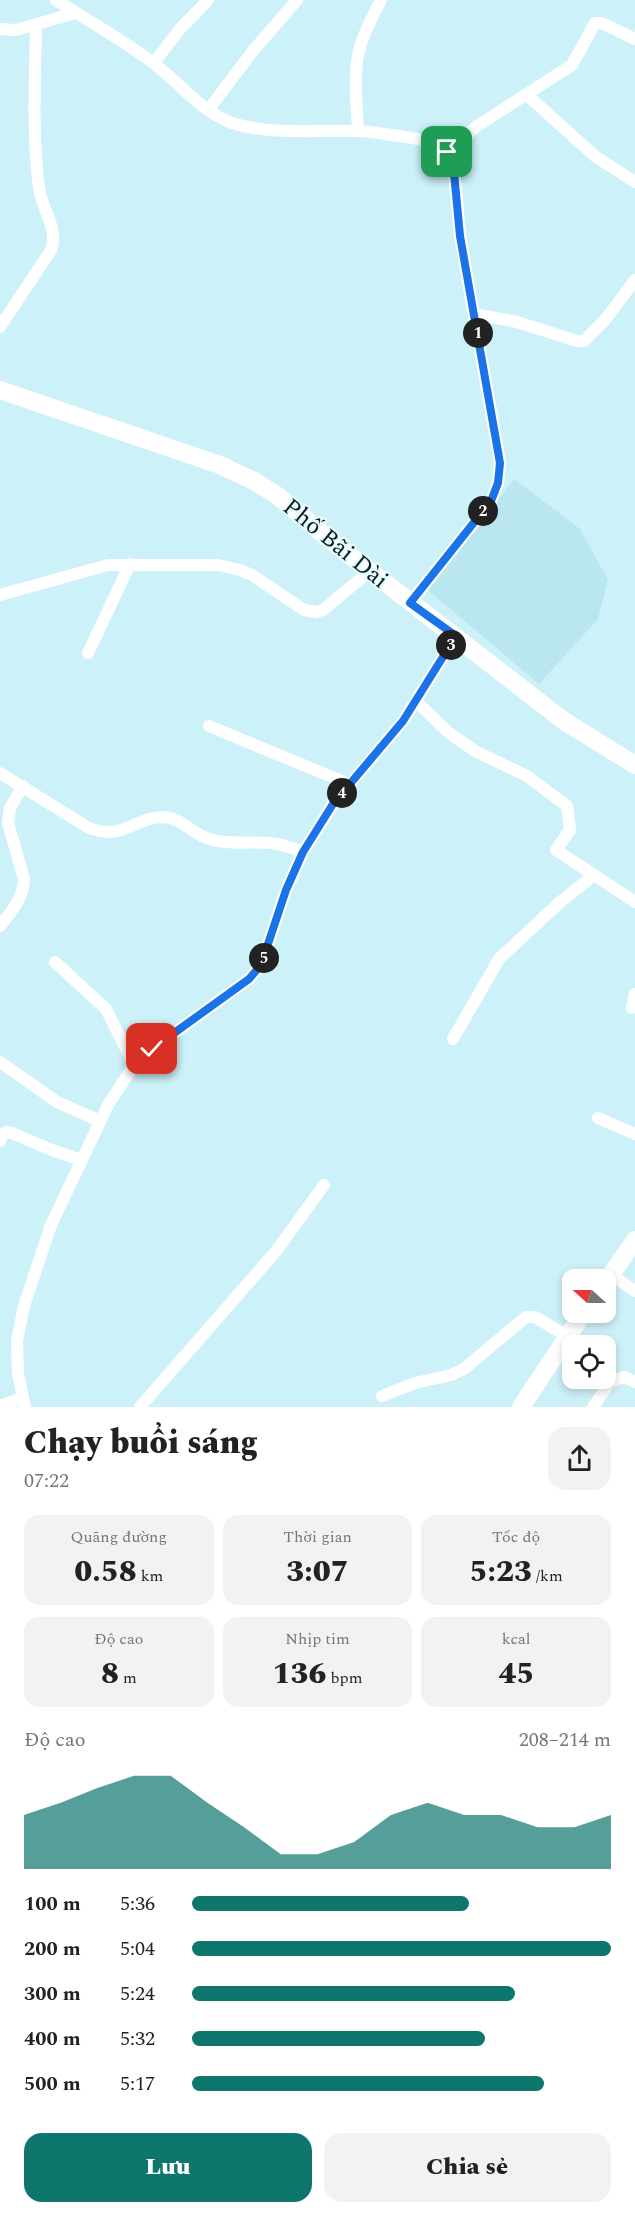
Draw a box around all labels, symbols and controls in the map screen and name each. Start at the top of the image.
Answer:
pin [421,126,472,177]
icon: arrive [430,135,463,168]
pin: 1 [463,318,493,348]
text: 1 [474,321,482,345]
street label: Phố Bãi Dài [275,490,396,598]
pin: 2 [468,496,498,526]
text: 2 [479,499,487,523]
pin: 3 [436,630,466,660]
text: 3 [447,633,455,657]
pin: 4 [327,778,357,808]
text: 4 [338,781,346,805]
pin: 5 [249,943,279,973]
text: 5 [260,946,268,970]
pin [126,1023,177,1074]
icon: check [135,1032,168,1065]
north arrow [562,1269,616,1323]
map controls [562,1269,616,1389]
button: locate [562,1335,616,1389]
text: Chạy buổi sáng [24,1418,258,1468]
button: share [548,1427,611,1490]
text: 07:22 [24,1466,69,1496]
text: Quãng đường [71,1525,167,1549]
text: Thời gian [283,1525,352,1549]
text: Tốc độ [492,1525,540,1549]
text: 0.58 [74,1549,137,1595]
text: 3:07 [286,1549,349,1595]
text: 5:23 [470,1549,532,1595]
text: km [137,1564,163,1588]
text: /km [532,1564,563,1588]
text: Độ cao [94,1627,143,1651]
text: Nhịp tim [285,1627,350,1651]
text: kcal [502,1627,531,1651]
text: 8 [101,1651,119,1697]
text: 136 [273,1651,327,1697]
text: 45 [498,1651,534,1697]
text: m [119,1666,137,1690]
text: bpm [327,1666,362,1690]
text: Độ cao [24,1725,85,1755]
text: 208–214 m [519,1725,611,1755]
text: 100 m [24,1889,81,1919]
text: 5:36 [120,1889,155,1919]
text: 200 m [24,1934,81,1964]
text: 5:04 [120,1934,155,1964]
text: 300 m [24,1979,81,2009]
text: 5:24 [120,1979,155,2009]
text: 400 m [24,2024,81,2054]
text: 5:32 [120,2024,155,2054]
text: 500 m [24,2069,81,2099]
text: 5:17 [120,2069,155,2099]
button: Lưu [24,2133,312,2202]
button: Chia sẻ [324,2133,611,2202]

